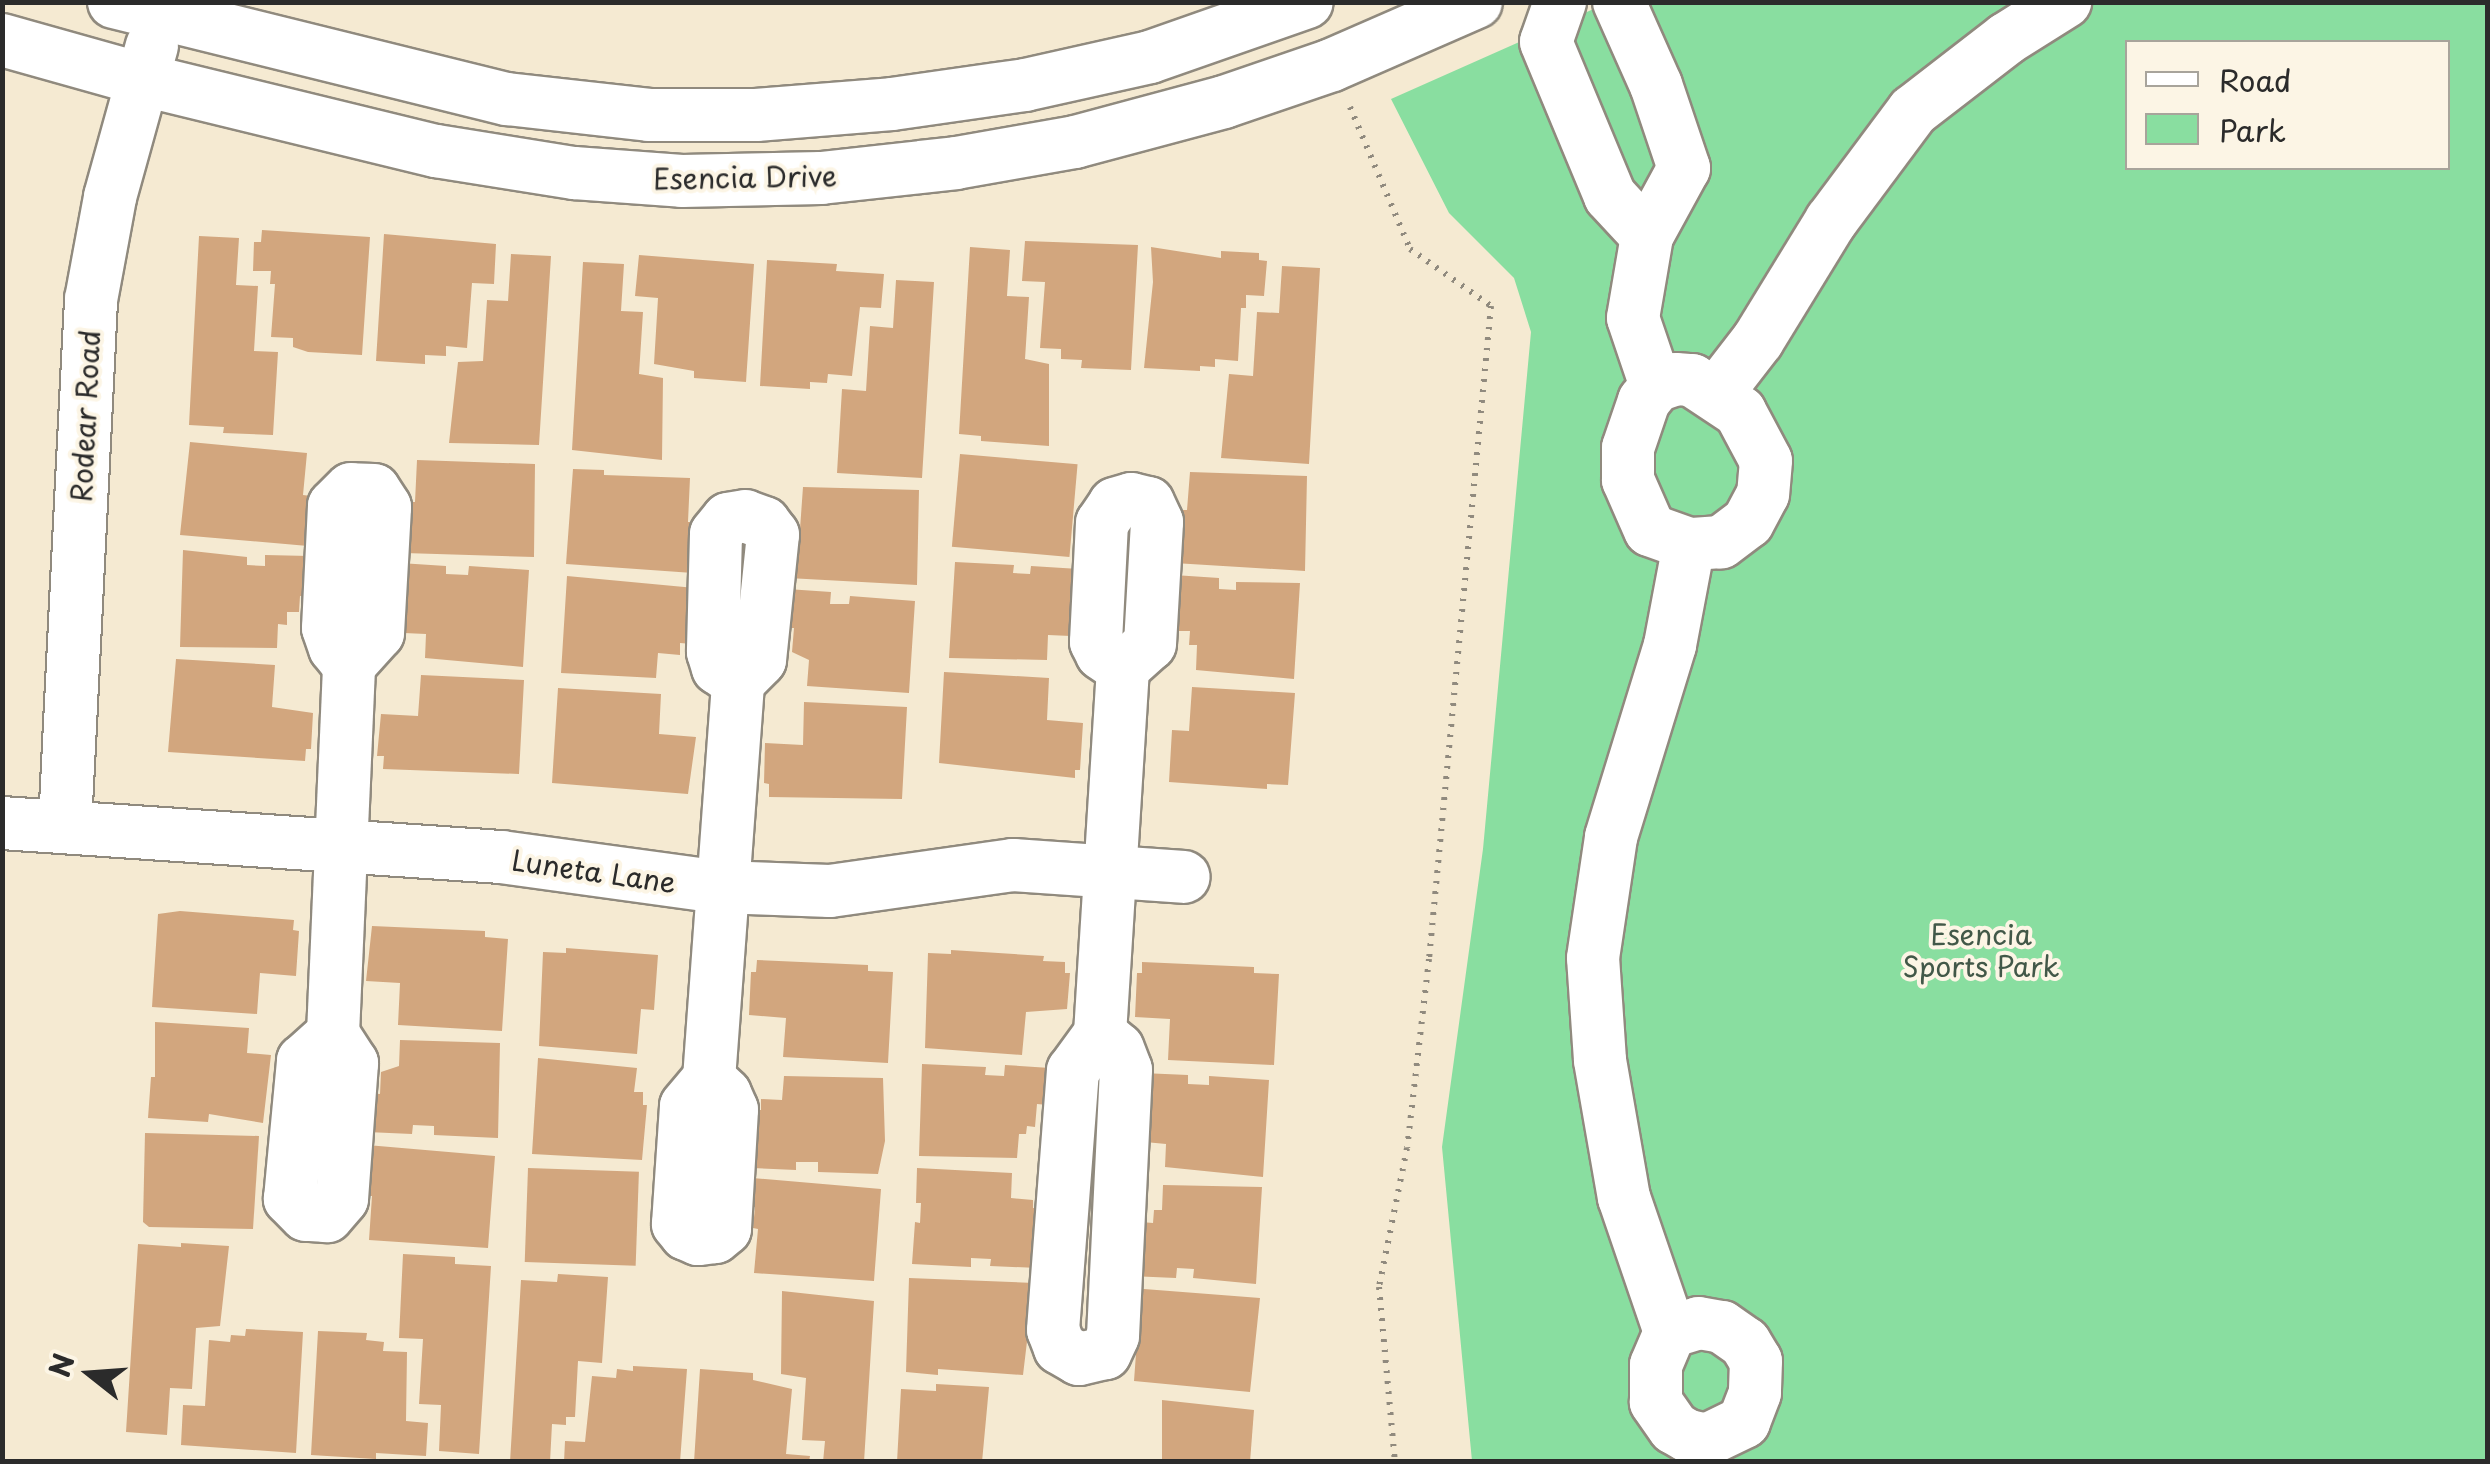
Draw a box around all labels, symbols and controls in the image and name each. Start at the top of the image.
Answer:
legend [2125,40,2450,170]
text: Road [2219,57,2292,102]
text: Park [2219,107,2286,152]
street label: Esencia Drive [653,159,837,195]
street label: Rodear Road [64,330,106,502]
street label: Luneta Lane [509,843,679,899]
park label: Esencia Sports Park [1902,917,2060,983]
north arrow [40,1324,140,1424]
text: N [37,1348,85,1382]

